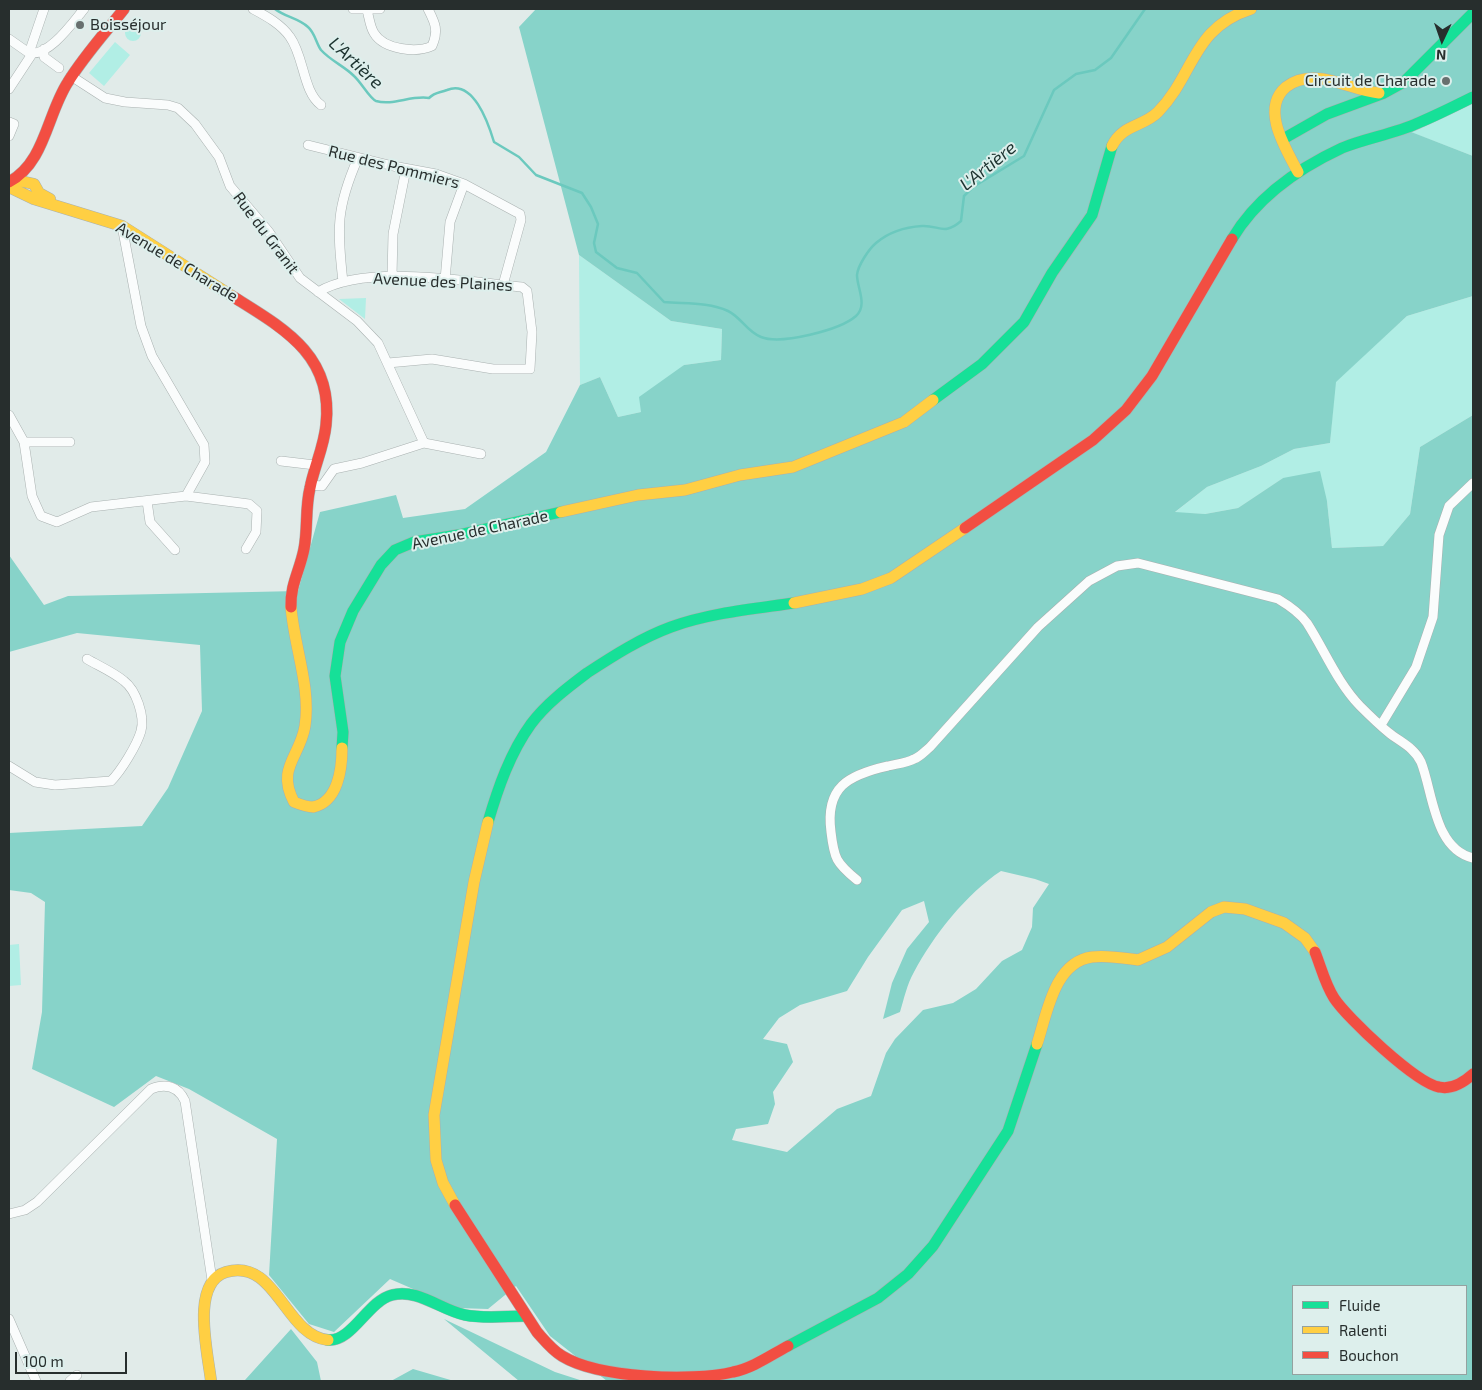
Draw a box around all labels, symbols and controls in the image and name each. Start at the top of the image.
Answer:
place label: Boisséjour [90,15,166,35]
north arrow [1417,15,1467,65]
marker: Boisséjour [74,19,86,31]
water label: L'Artière [324,32,388,94]
text: N [1436,47,1447,64]
place label: Circuit de Charade [1305,71,1436,91]
marker: Circuit de Charade [1440,75,1452,87]
water label: L'Artière [955,137,1021,195]
street label: Rue des Pommiers [327,141,461,193]
street label: Rue du Granit [229,188,303,278]
street label: Avenue de Charade [113,218,241,306]
street label: Avenue des Plaines [373,269,513,295]
street label: Avenue de Charade [410,506,550,554]
legend [1292,1285,1467,1375]
text: Fluide [1339,1296,1380,1314]
text: Ralenti [1339,1321,1387,1339]
scale bar [18,1342,130,1374]
text: Bouchon [1339,1346,1399,1364]
text: 100 m [23,1352,64,1370]

